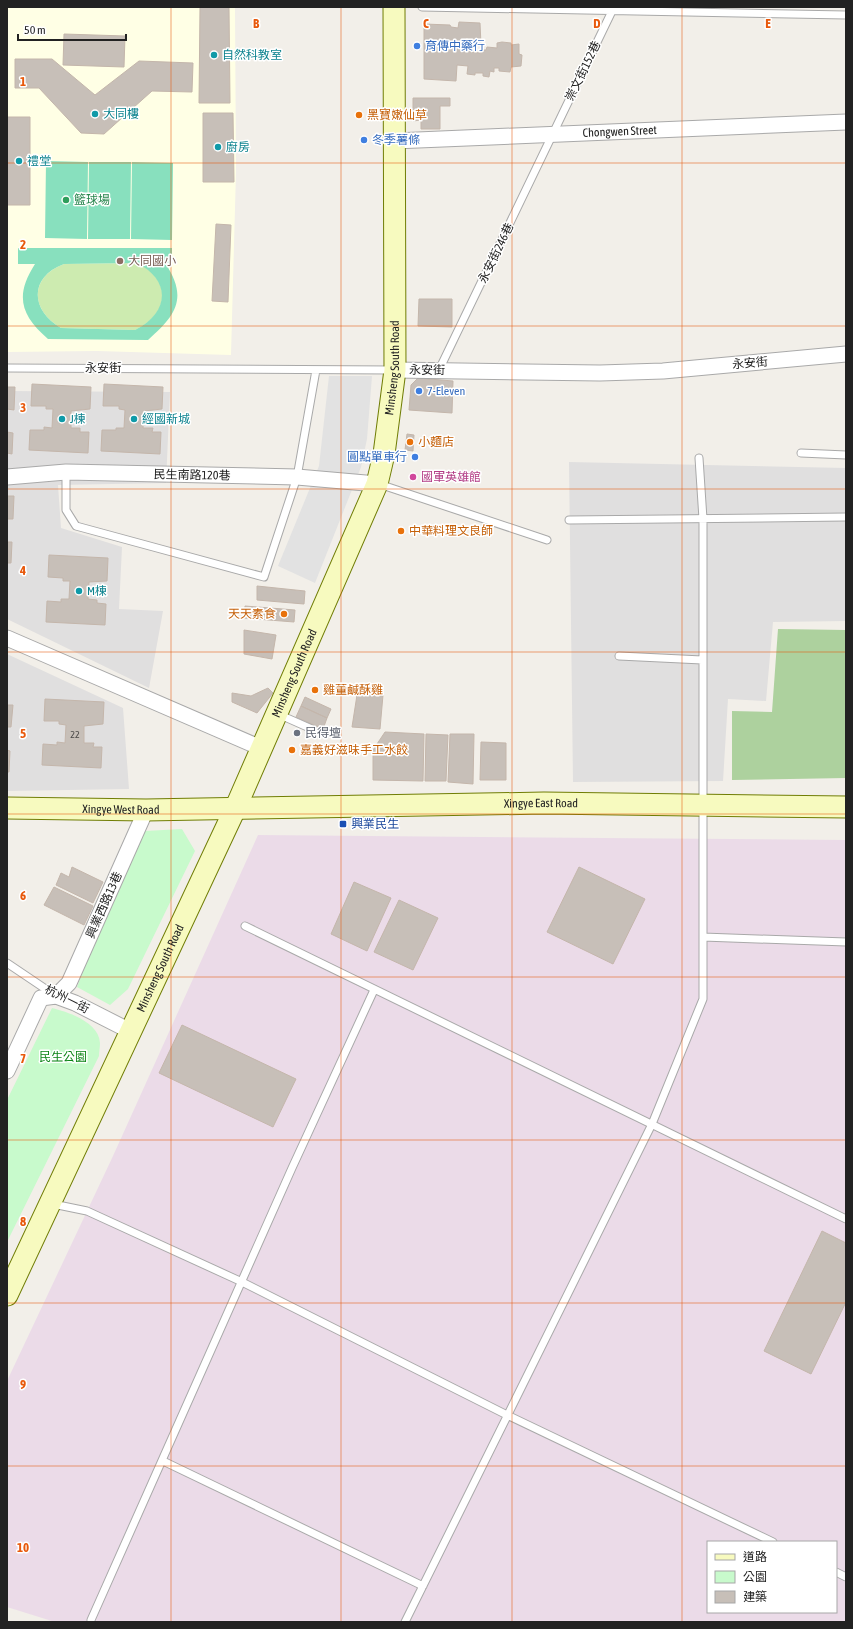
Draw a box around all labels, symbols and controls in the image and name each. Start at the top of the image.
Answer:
scale bar [18,16,126,42]
text: B [253,16,260,31]
text: C [423,16,429,31]
text: D [593,16,601,31]
text: E [765,16,771,31]
text: 50 m [24,23,46,37]
place label: 育傳中藥行 [425,39,485,53]
street label: 崇文街152巷 [562,39,604,103]
marker: 育傳中藥行 [412,41,422,51]
place label: 自然科教室 [222,48,282,62]
marker: 自然科教室 [209,50,219,60]
text: 1 [20,74,26,89]
place label: 大同樓 [103,107,139,121]
place label: 黑寶嫩仙草 [367,108,427,122]
marker: 大同樓 [90,109,100,119]
marker: 黑寶嫩仙草 [354,110,364,120]
street label: Chongwen Street [582,123,658,140]
place label: 冬季薯條 [372,133,420,147]
marker: 冬季薯條 [359,135,369,145]
place label: 廚房 [226,140,250,154]
marker: 廚房 [213,142,223,152]
place label: 禮堂 [27,154,51,168]
marker: 禮堂 [14,156,24,166]
place label: 籃球場 [74,193,110,207]
marker: 籃球場 [61,195,71,205]
street label: 永安街246巷 [475,221,517,285]
text: 2 [20,237,26,252]
place label: 大同國小 [128,254,176,268]
marker: 大同國小 [115,256,125,266]
street label: Minsheng South Road [382,320,402,416]
street label: 永安街 [731,354,769,372]
street label: 永安街 [85,361,121,375]
street label: 永安街 [409,363,445,377]
place label: 7-Eleven [427,384,465,398]
marker: 7-Eleven [414,386,424,396]
text: 3 [20,400,26,415]
place label: J棟 [70,412,86,426]
place label: 經國新城 [142,412,190,426]
marker: J棟 [57,414,67,424]
marker: 經國新城 [129,414,139,424]
place label: 小麵店 [418,435,454,449]
marker: 小麵店 [405,437,415,447]
place label: 圓點單車行 [347,450,407,464]
marker: 圓點單車行 [410,452,420,462]
street label: 民生南路120巷 [153,467,231,483]
place label: 國軍英雄館 [421,470,481,484]
marker: 國軍英雄館 [408,472,418,482]
place label: 中華料理文良師 [409,524,493,538]
marker: 中華料理文良師 [396,526,406,536]
text: 4 [19,563,26,578]
place label: M棟 [87,584,107,598]
marker: M棟 [74,586,84,596]
place label: 天天素食 [228,607,276,621]
marker: 天天素食 [279,609,289,619]
street label: Minsheng South Road [269,627,320,720]
place label: 雞董鹹酥雞 [323,683,383,697]
marker: 雞董鹹酥雞 [310,685,320,695]
text: 5 [20,726,26,741]
place label: 民得壇 [305,726,341,740]
marker: 民得壇 [292,728,302,738]
house number: 22 [70,729,80,740]
place label: 嘉義好滋味手工水餃 [300,743,408,757]
marker: 嘉義好滋味手工水餃 [287,745,297,755]
street label: Xingye East Road [504,796,578,811]
street label: Xingye West Road [82,802,160,817]
place label: 興業民生 [351,817,399,831]
marker: 興業民生 [338,819,348,829]
street label: 興業西路13巷 [83,870,125,940]
text: 6 [20,888,26,903]
street label: Minsheng South Road [134,922,187,1014]
street label: 杭州一街 [42,982,92,1016]
park label: 民生公園 [39,1050,87,1064]
text: 7 [20,1051,26,1066]
text: 8 [20,1214,26,1229]
text: 9 [20,1377,26,1392]
text: 10 [17,1540,29,1555]
legend [707,1541,837,1613]
text: 道路 [743,1550,767,1564]
text: 公園 [743,1570,767,1584]
text: 建築 [743,1590,767,1604]

